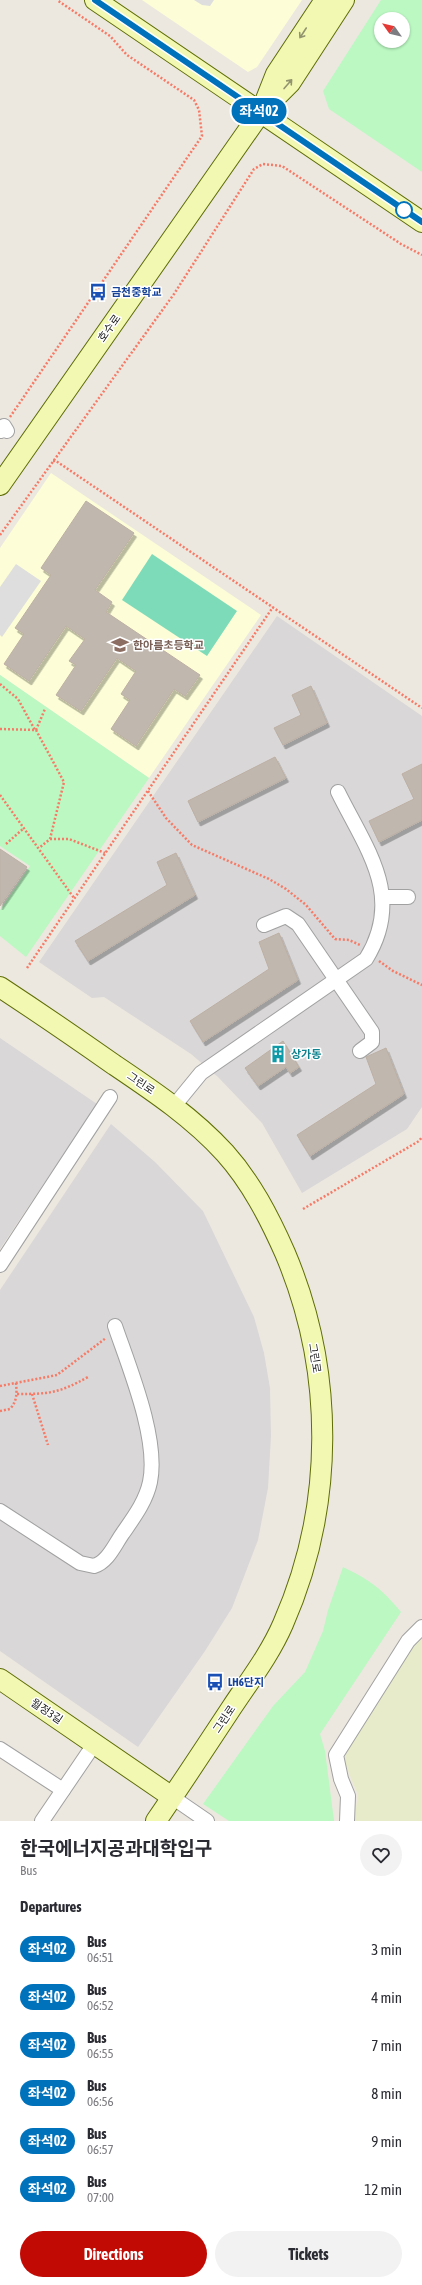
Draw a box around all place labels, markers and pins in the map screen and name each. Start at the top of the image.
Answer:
unlabelled marker [395,201,413,219]
bus stop icon: 금천중학교 [88,282,108,302]
place label: 금천중학교 [111,286,162,298]
school or university icon: 한아름초등학교 [110,635,130,655]
place label: 한아름초등학교 [133,639,204,651]
building icon: 상가동 [268,1044,288,1064]
place label: 상가동 [291,1048,321,1060]
bus stop icon: LH6단지 [205,1672,225,1692]
place label: LH6단지 [228,1676,264,1688]

